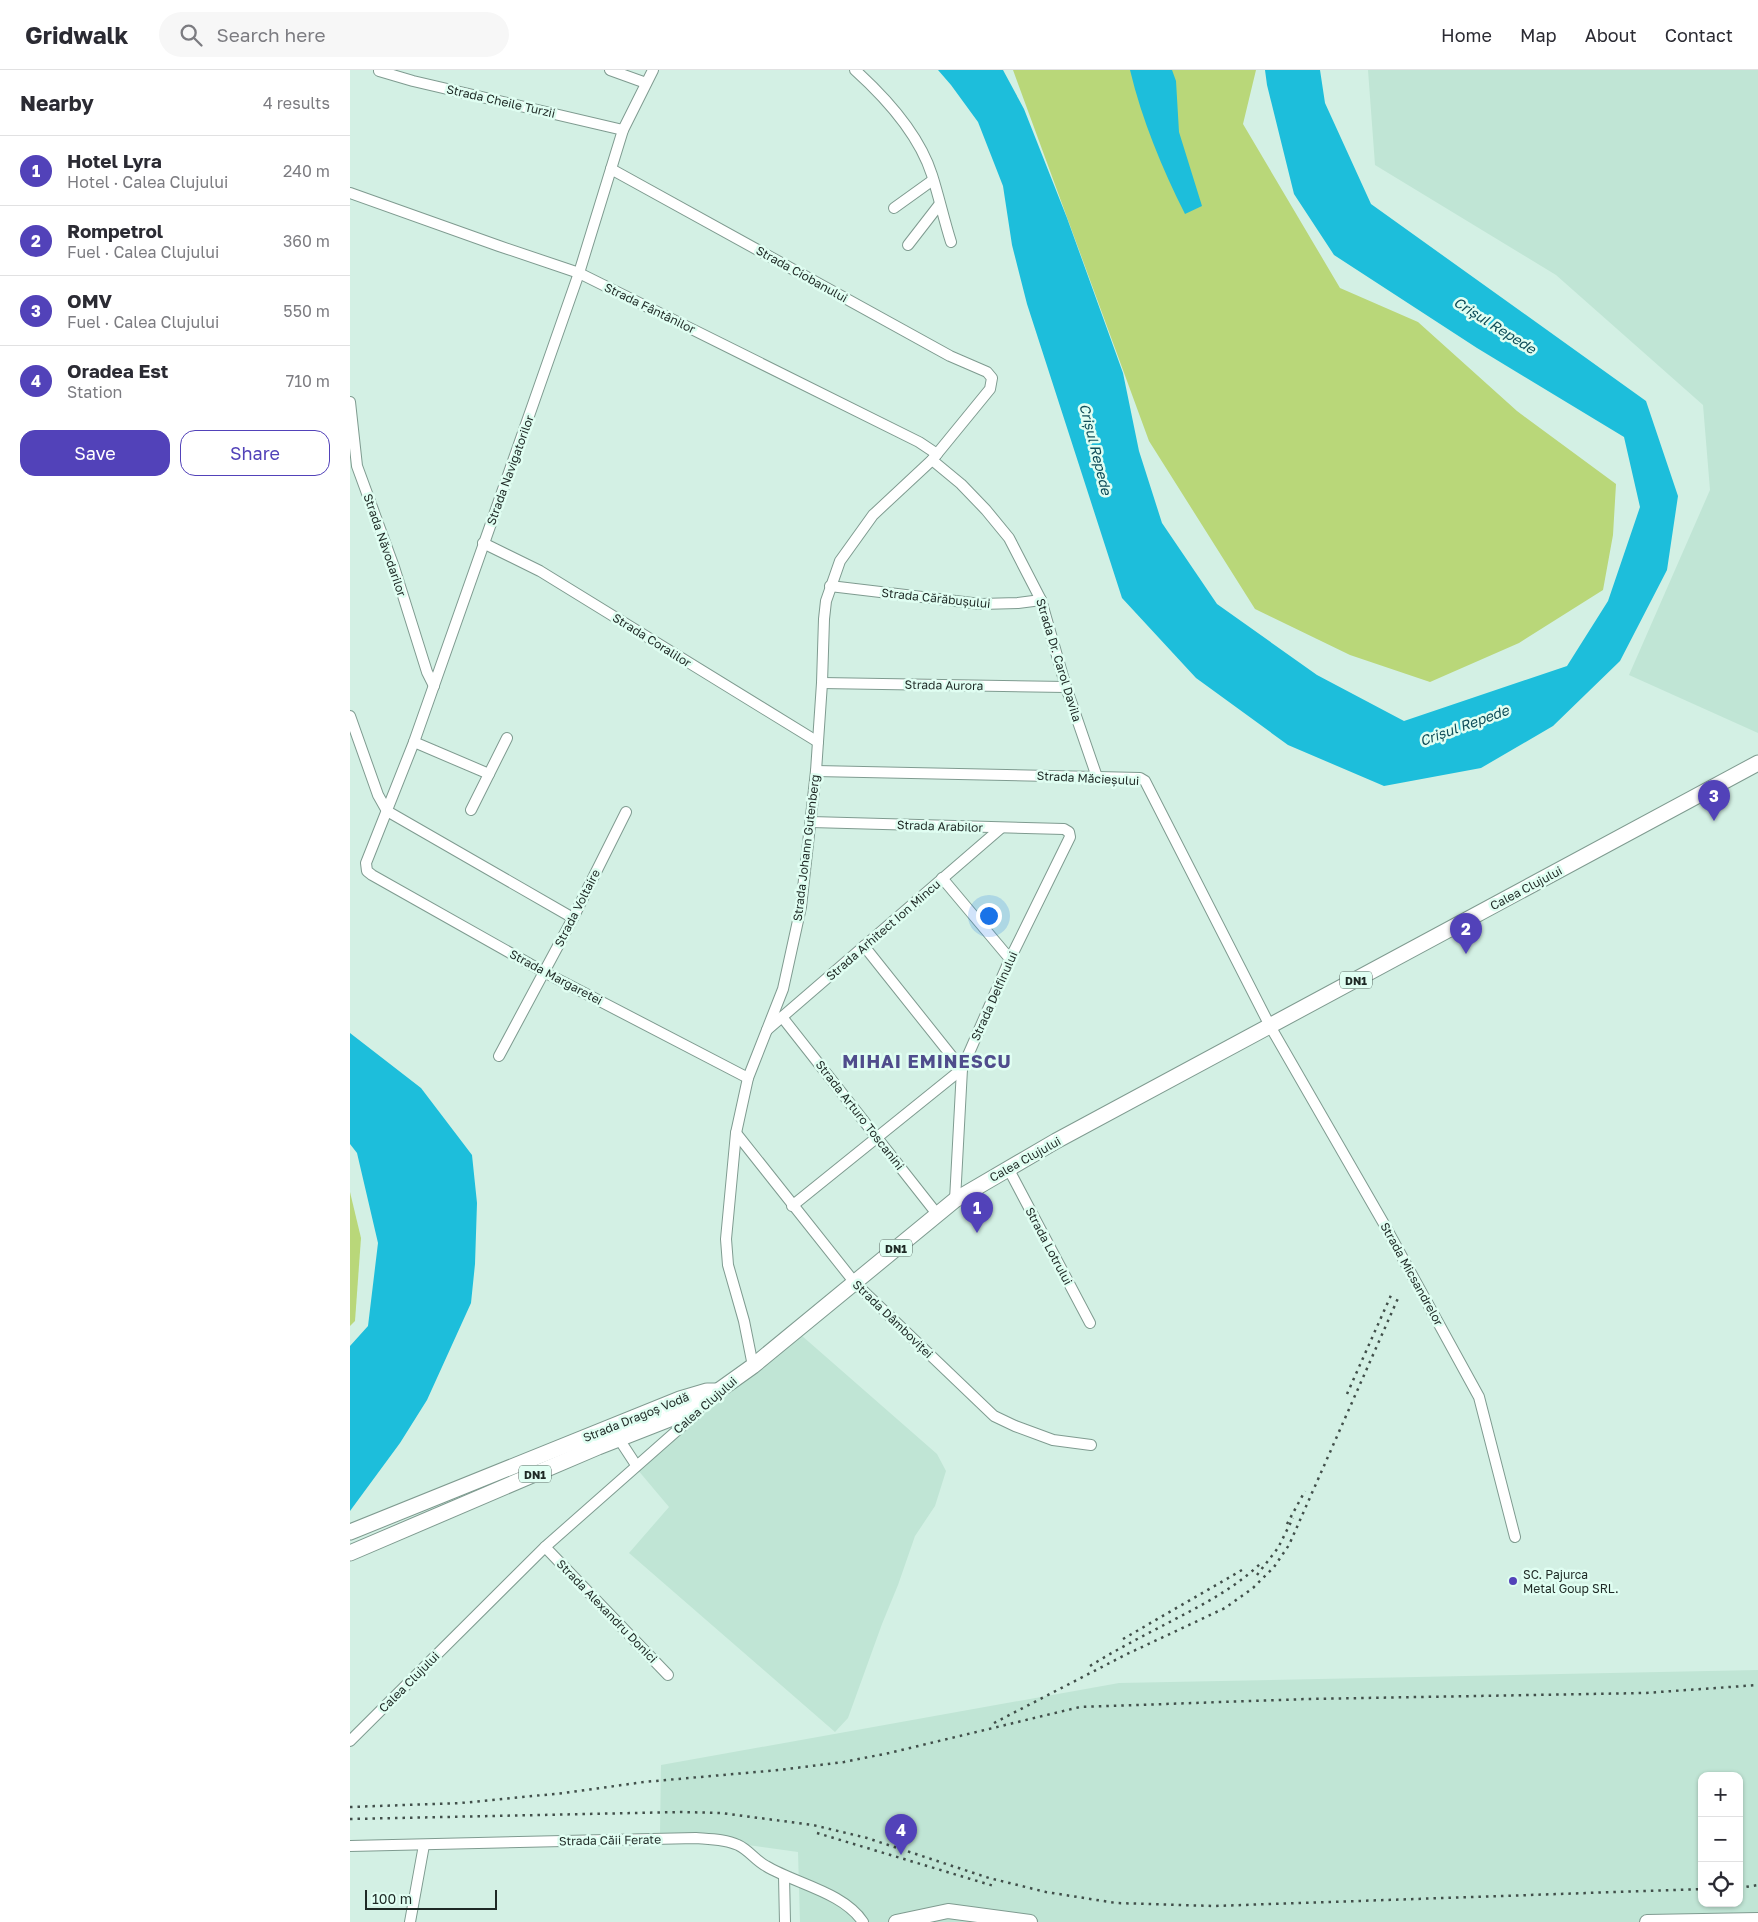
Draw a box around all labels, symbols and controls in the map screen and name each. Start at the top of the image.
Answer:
search box [159,12,509,57]
text: Gridwalk [25,20,129,49]
icon: search [177,21,205,49]
text: Search here [217,23,325,46]
text: Home [1441,24,1492,46]
text: Map [1520,24,1557,46]
text: About [1585,24,1637,46]
text: Contact [1665,24,1733,46]
street label: Strada Cheile Turzii [445,81,557,121]
text: Nearby [20,90,94,116]
text: 4 results [263,93,330,113]
text: Hotel Lyra [67,149,162,172]
text: 1 [32,161,40,181]
text: 240 m [283,161,330,181]
text: Hotel · Calea Clujului [67,172,228,192]
text: Rompetrol [67,219,163,242]
text: 2 [31,231,41,251]
text: 360 m [283,231,330,251]
text: Fuel · Calea Clujului [67,242,219,262]
street label: Strada Ciobanului [754,243,850,305]
street label: Strada Fântânilor [602,279,698,337]
text: OMV [67,289,112,312]
water label: Crișul Repede [1450,293,1540,358]
text: 3 [31,301,41,321]
text: 550 m [283,301,330,321]
text: Fuel · Calea Clujului [67,312,219,332]
text: Oradea Est [67,359,168,382]
text: 4 [31,371,41,391]
text: 710 m [286,371,330,391]
text: Station [67,382,122,402]
water label: Crișul Repede [1075,402,1116,498]
street label: Strada Navigatorilor [483,413,537,527]
button: Save [20,430,170,476]
button: Share [180,430,330,476]
street label: Strada Năvodarilor [360,492,410,599]
street label: Strada Cărăbușului [881,585,991,611]
street label: Strada Dr. Carol Davila [1033,597,1085,723]
street label: Strada Coralilor [610,610,694,670]
street label: Strada Aurora [904,677,984,693]
water label: Crișul Repede [1417,701,1512,750]
street label: Strada Măcieșului [1036,768,1140,788]
street label: Strada Johann Gutenberg [790,774,822,922]
pin: 3 [1698,780,1730,821]
street label: Strada Arabilor [897,817,984,835]
street label: Calea Clujului [1487,863,1565,913]
street label: Strada Voltaire [551,867,603,949]
street label: Strada Arhitect Ion Mincu [823,876,943,984]
your location [976,903,1002,929]
pin: 2 [1450,913,1482,954]
street label: Strada Margaretei [507,946,605,1008]
street label: Strada Delfinului [968,949,1020,1043]
road number: DN1 [1340,972,1372,988]
district label: MIHAI EMINESCU [842,1050,1012,1072]
street label: Strada Arturo Toscanini [813,1057,907,1173]
street label: Calea Clujului [987,1133,1063,1185]
pin: 1 [961,1192,993,1233]
street label: Strada Lotrului [1022,1205,1076,1287]
street label: Strada Micsandrelor [1377,1220,1447,1329]
road number: DN1 [880,1240,912,1256]
street label: Strada Dâmboviței [850,1277,936,1361]
street label: Calea Clujului [670,1373,740,1437]
street label: Strada Dragoș Vodă [581,1389,691,1445]
road number: DN1 [519,1466,551,1482]
street label: Strada Alexandru Donici [554,1556,660,1666]
place label: SC. Pajurca Metal Goup SRL. [1523,1567,1619,1596]
marker: SC. Pajurca Metal Goup SRL. [1507,1575,1519,1587]
street label: Calea Clujului [376,1649,442,1715]
map controls [1698,1772,1743,1907]
button: + [1698,1772,1743,1817]
pin: 4 [885,1814,917,1855]
button: − [1698,1817,1743,1862]
street label: Strada Căii Ferate [559,1832,661,1848]
button: locate [1698,1862,1743,1907]
scale bar [365,1887,498,1910]
text: 100 m [372,1890,412,1907]

